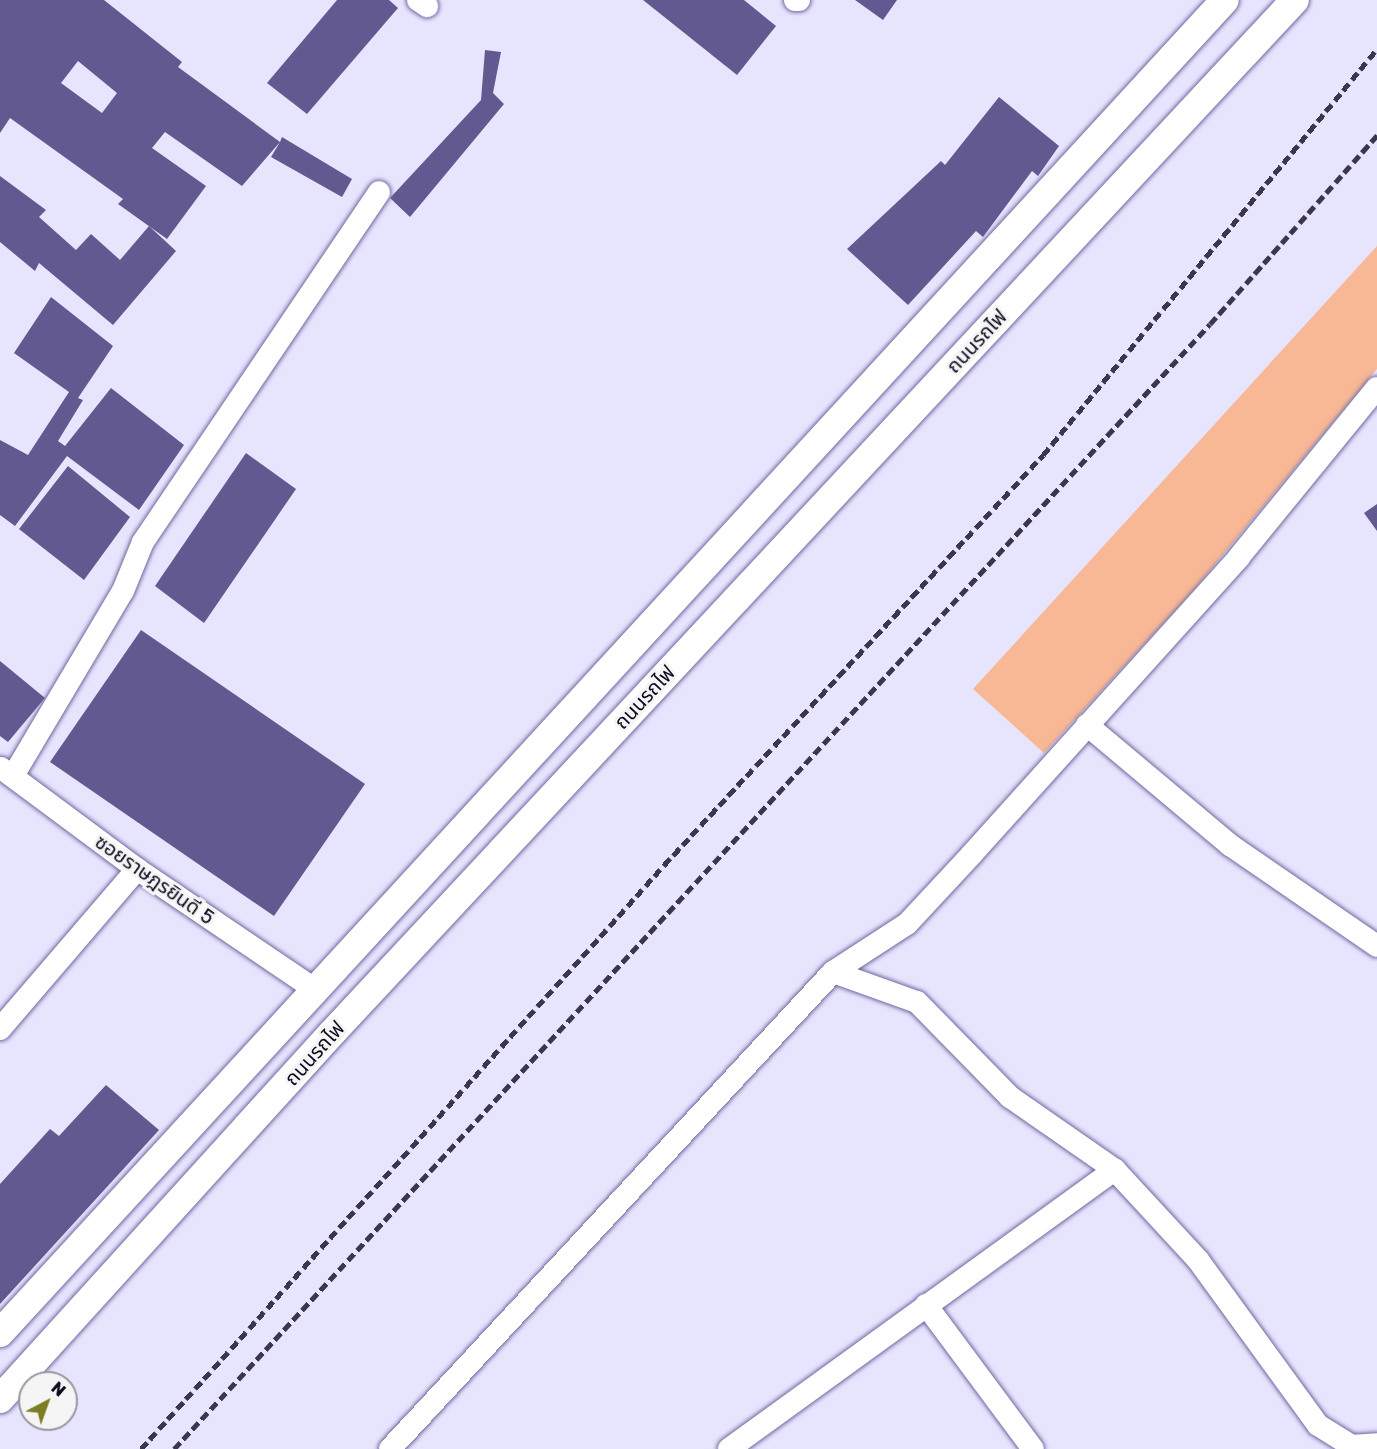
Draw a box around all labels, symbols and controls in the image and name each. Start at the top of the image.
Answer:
street label: ถนนรถไฟ [941,304,1011,378]
street label: ถนนรถไฟ [609,660,679,734]
street label: ซอยราษฎรยินดี 5 [91,829,219,929]
street label: ถนนรถไฟ [279,1016,349,1090]
north arrow [18,1371,78,1431]
text: N [47,1377,70,1400]

